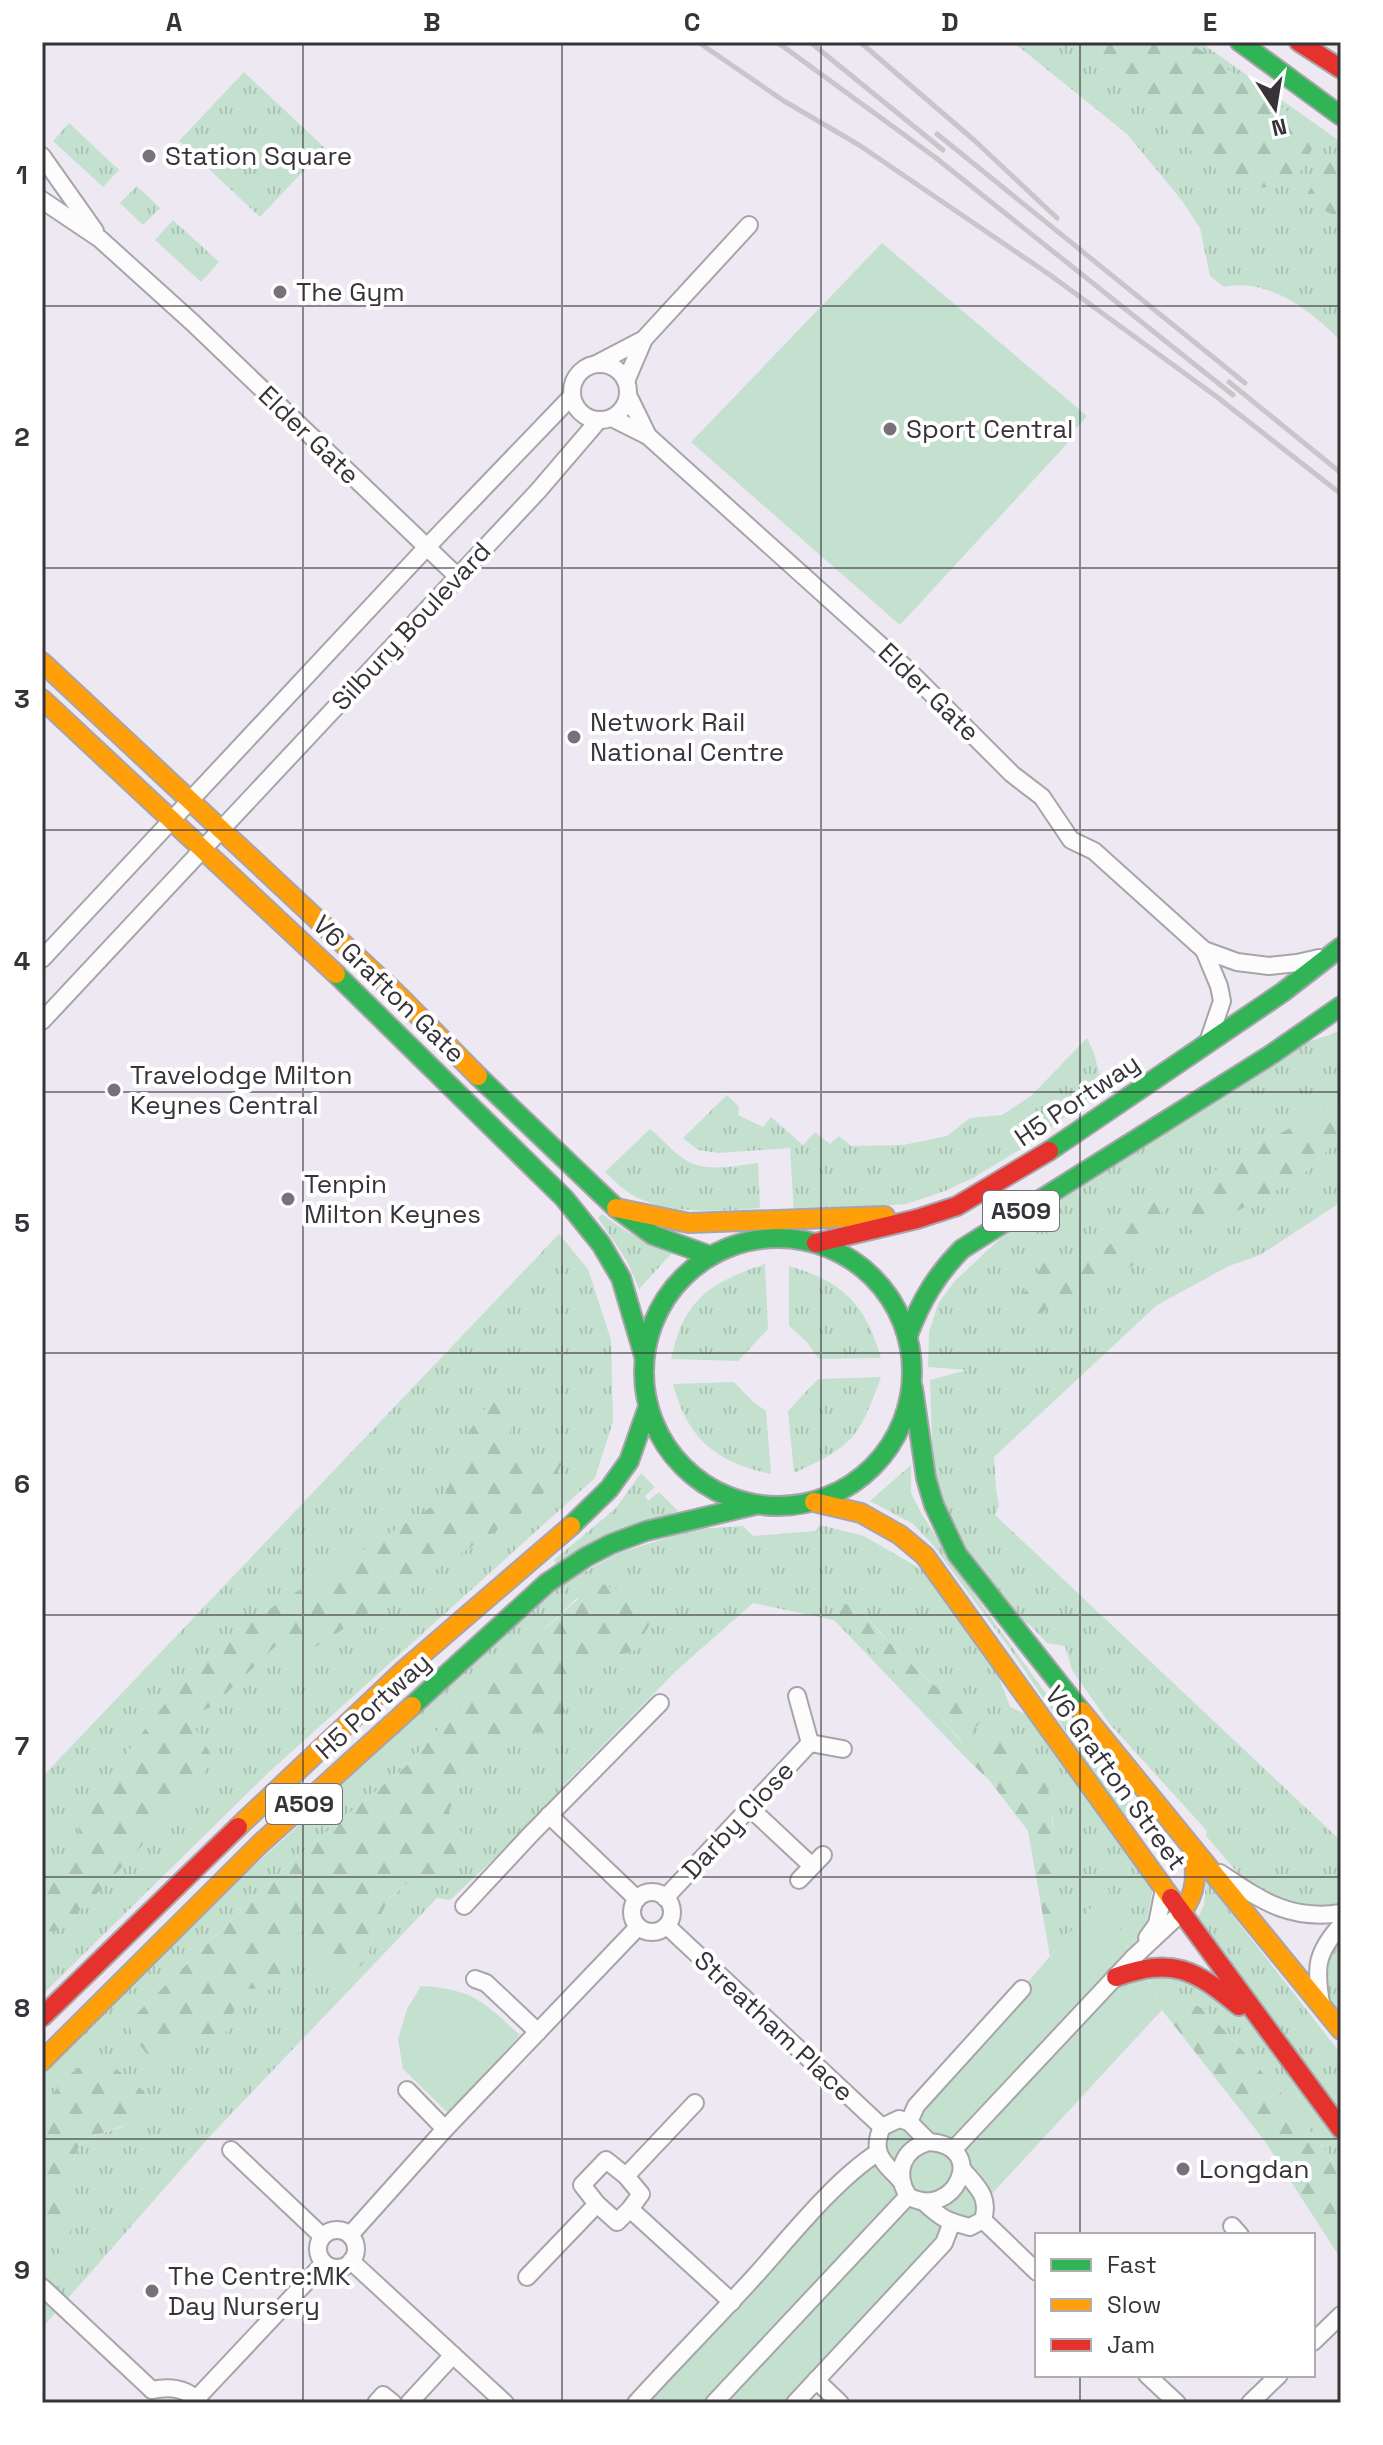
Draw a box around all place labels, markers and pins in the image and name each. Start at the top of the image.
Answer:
place label: Station Square [165,139,352,173]
marker: Station Square [140,147,158,165]
place label: The Gym [296,275,405,309]
marker: The Gym [271,283,289,301]
place label: Sport Central [906,412,1074,446]
marker: Sport Central [881,420,899,438]
place label: Network Rail National Centre [590,705,784,769]
marker: Network Rail National Centre [565,728,583,746]
place label: Travelodge Milton Keynes Central [130,1058,353,1122]
marker: Travelodge Milton Keynes Central [105,1081,123,1099]
place label: Tenpin Milton Keynes [304,1167,481,1231]
marker: Tenpin Milton Keynes [279,1190,297,1208]
place label: Longdan [1199,2152,1309,2186]
marker: Longdan [1174,2160,1192,2178]
place label: The Centre:MK Day Nursery [168,2259,351,2323]
marker: The Centre:MK Day Nursery [143,2282,161,2300]

